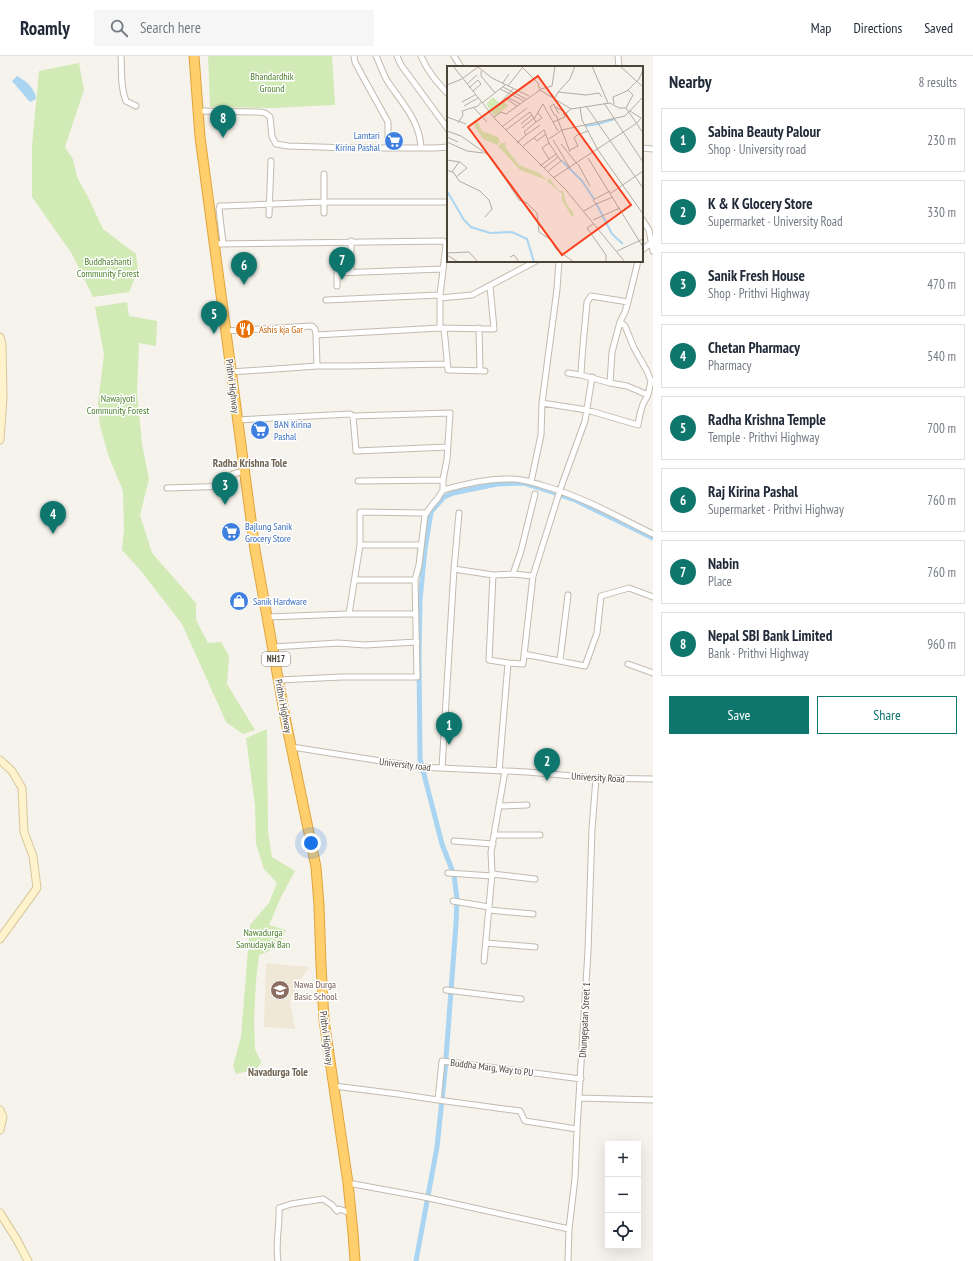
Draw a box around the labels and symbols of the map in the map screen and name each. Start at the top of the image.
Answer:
inset map [447,66,643,262]
park label: Bhandardhik Ground [250,70,294,95]
pin: 8 [210,105,236,138]
place label: Lamtari Kirina Pashal [335,129,381,154]
supermarket icon: Lamtari Kirina Pashal [383,130,405,152]
pin: 7 [329,247,355,280]
pin: 6 [231,252,257,285]
park label: Buddhashanti Community Forest [77,255,139,280]
pin: 5 [201,301,227,334]
restaurant icon: Ashis kja Gar [234,318,256,340]
place label: Ashis kja Gar [259,323,303,336]
street label: Prithvi Highway [223,358,242,414]
park label: Nawajyoti Community Forest [87,392,149,417]
place label: BAN Kirina Pashal [274,418,311,443]
supermarket icon: BAN Kirina Pashal [249,419,271,441]
district label: Radha Krishna Tole [213,456,288,470]
pin: 3 [212,472,238,505]
pin: 4 [40,501,66,534]
place label: Bajlung Sanik Grocery Store [245,520,292,545]
supermarket icon: Bajlung Sanik Grocery Store [220,521,242,543]
shop icon: Sanik Hardware [228,590,250,612]
place label: Sanik Hardware [253,595,307,608]
road number: NH17 [262,652,290,666]
street label: Prithvi Highway [272,678,295,734]
pin: 1 [436,712,462,745]
pin: 2 [534,748,560,781]
street label: University road [378,755,431,774]
street label: University Road [571,770,625,785]
your location [301,833,321,853]
park label: Nawadurga Samudayak Ban [236,926,290,951]
place label: Nawa Durga Basic School [294,978,338,1003]
school or university icon: Nawa Durga Basic School [269,979,291,1001]
street label: Dhungepatan Street 1 [576,982,593,1058]
street label: Prithvi Highway [317,1010,336,1066]
street label: Buddha Marg, Way to PU [450,1056,534,1079]
district label: Navadurga Tole [248,1065,308,1079]

